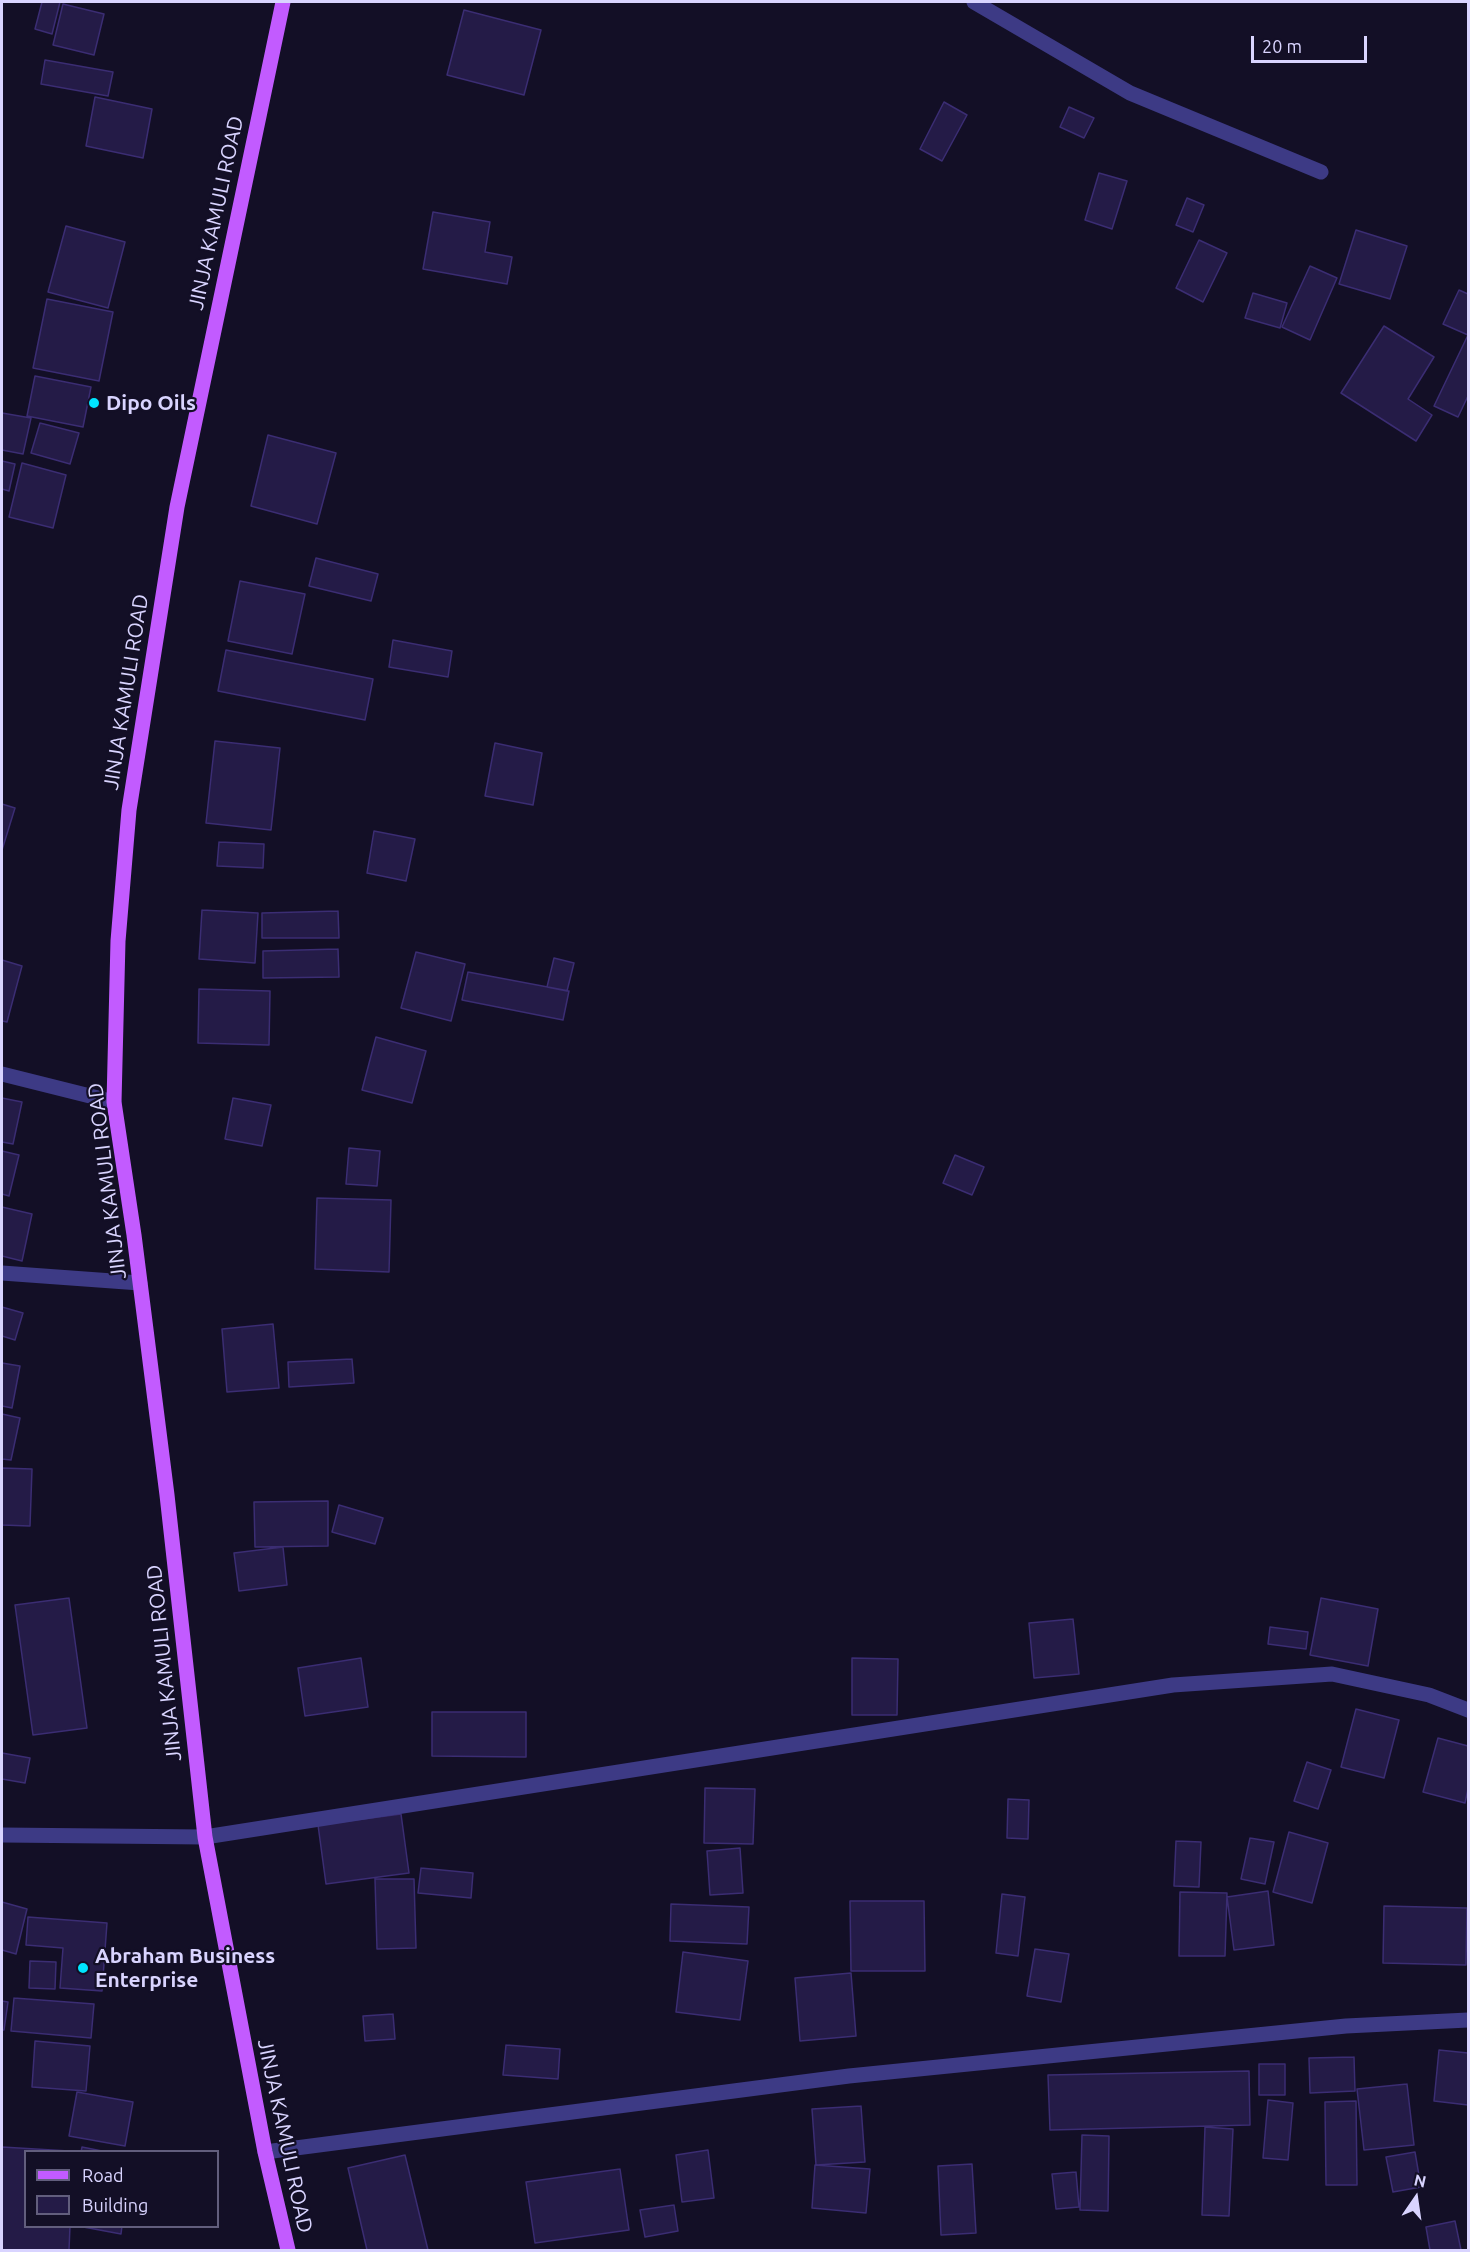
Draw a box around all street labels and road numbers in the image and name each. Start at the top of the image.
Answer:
street label: JINJA KAMULI ROAD [183,114,249,312]
street label: JINJA KAMULI ROAD [98,592,154,792]
street label: JINJA KAMULI ROAD [82,1081,132,1281]
street label: JINJA KAMULI ROAD [141,1563,187,1763]
street label: JINJA KAMULI ROAD [252,2037,318,2235]

